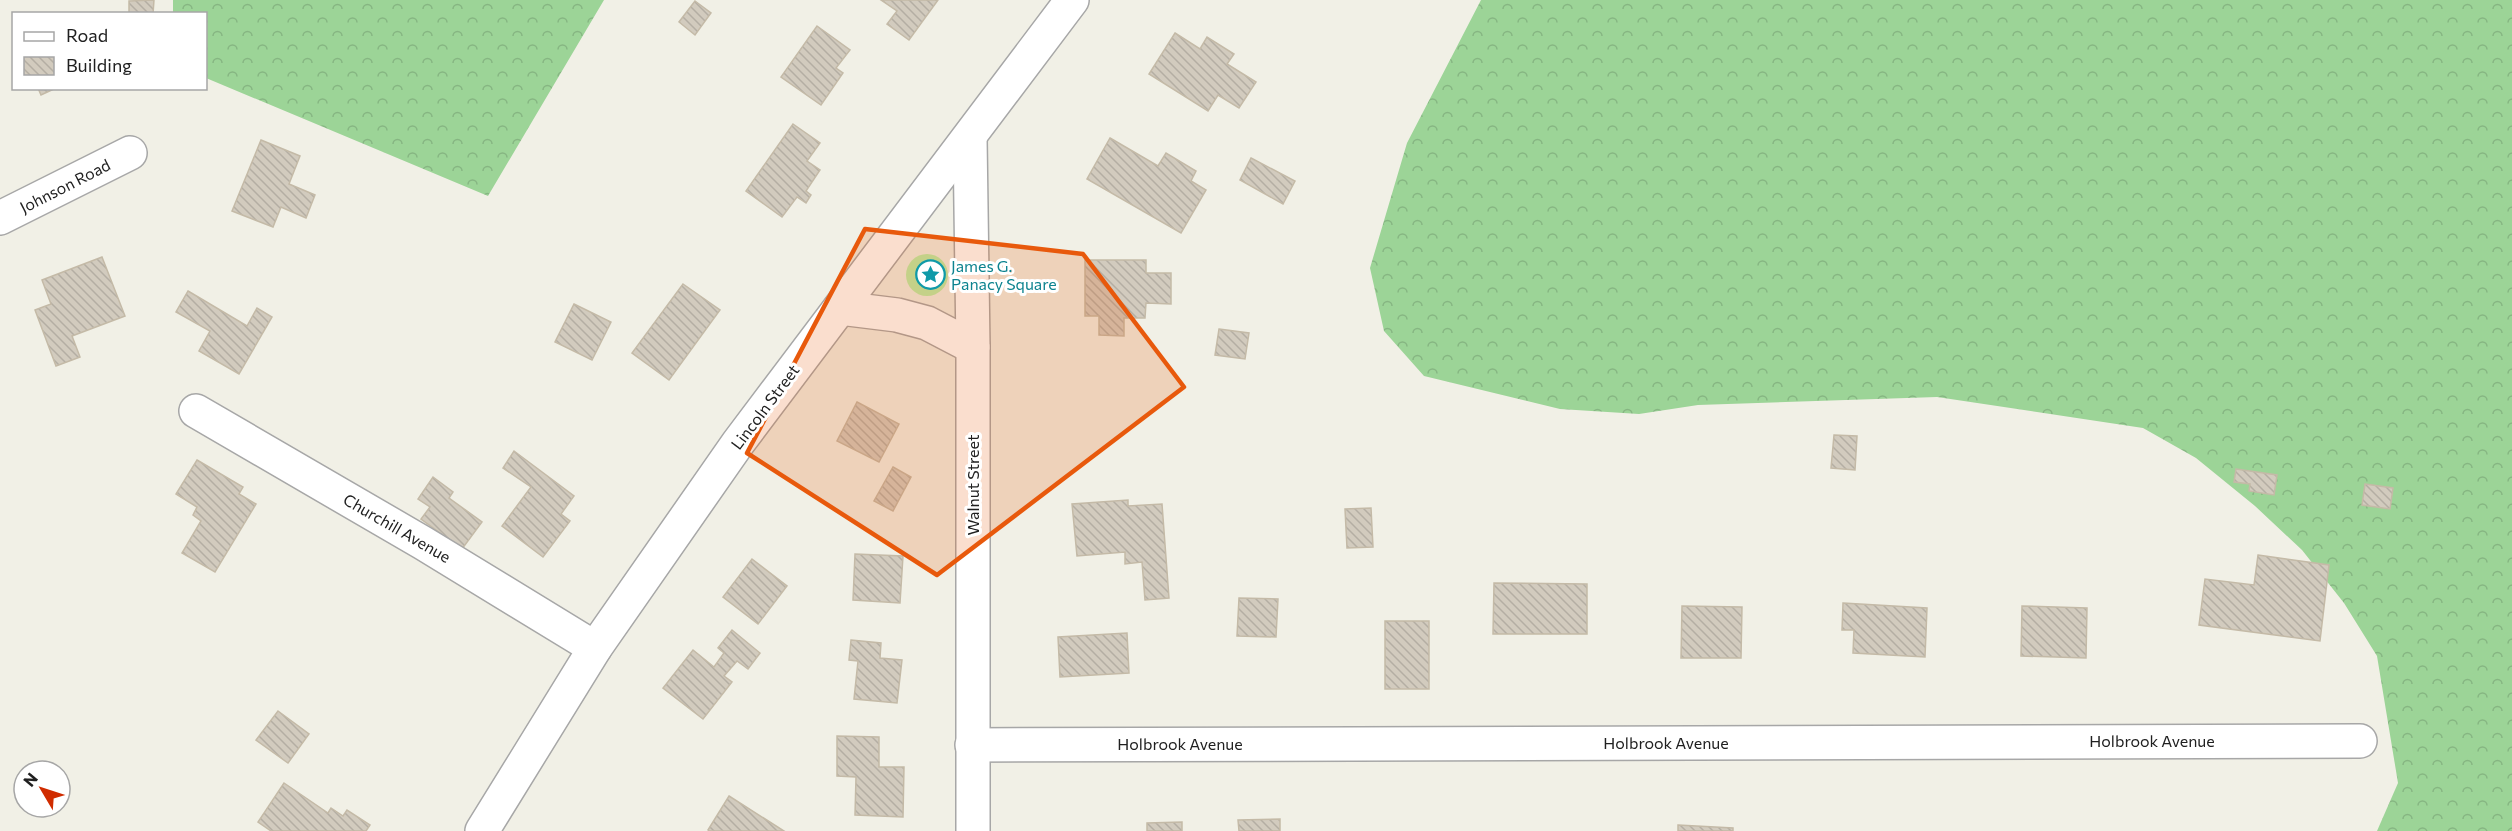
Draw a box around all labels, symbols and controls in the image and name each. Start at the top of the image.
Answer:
legend [12,12,207,90]
text: Road [66,24,108,46]
text: Building [66,54,132,76]
street label: Johnson Road [16,155,113,216]
place label: James G. Panacy Square [951,256,1057,293]
place icon: James G. Panacy Square [914,259,946,291]
street label: Lincoln Street [726,360,803,453]
street label: Walnut Street [963,434,982,535]
street label: Churchill Avenue [340,489,454,566]
street label: Holbrook Avenue [2089,731,2215,750]
street label: Holbrook Avenue [1603,733,1729,752]
street label: Holbrook Avenue [1117,734,1243,753]
north arrow [12,759,72,819]
text: N [19,769,41,790]

